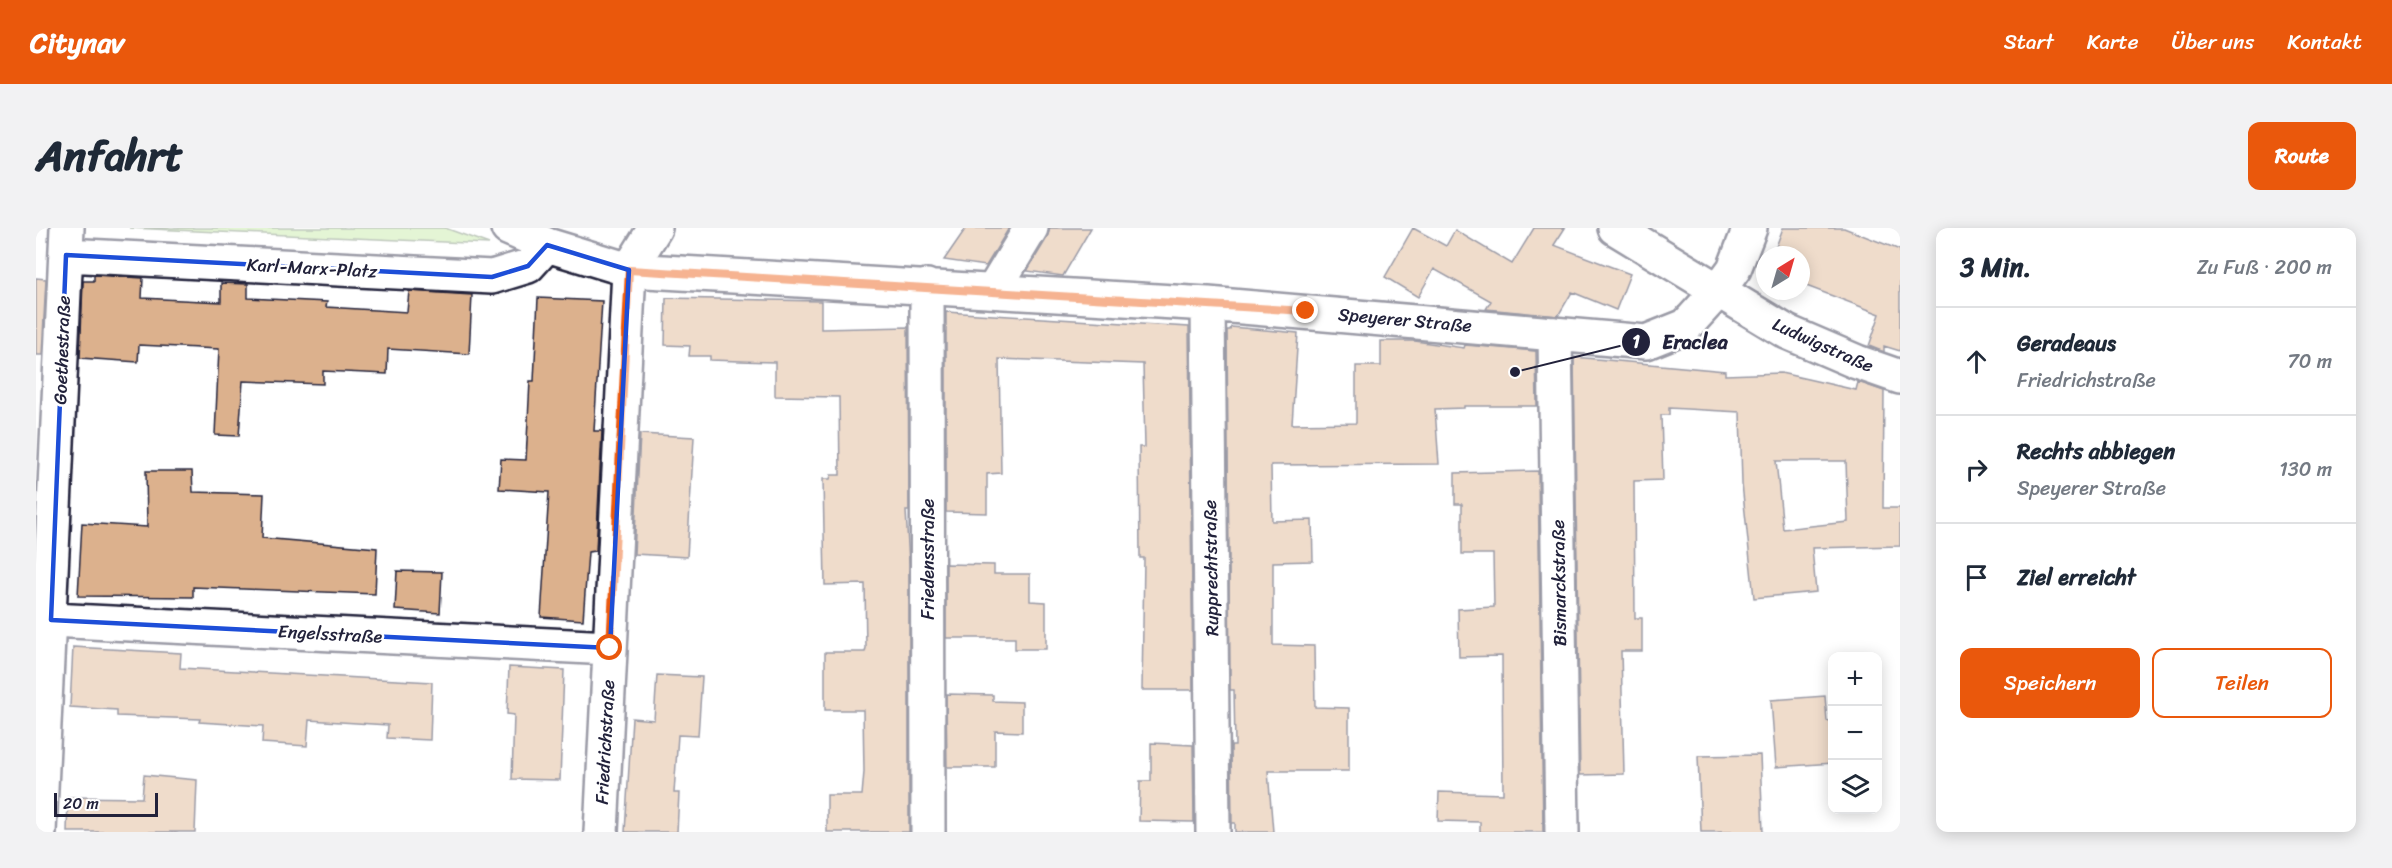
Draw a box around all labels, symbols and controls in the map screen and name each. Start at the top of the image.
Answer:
text: Citynav [30,18,124,67]
text: Start [2004,23,2054,61]
text: Karte [2087,23,2139,61]
text: Über uns [2172,23,2254,61]
text: Kontakt [2287,23,2362,61]
text: Anfahrt [36,119,183,193]
button: Route [2248,122,2356,190]
text: 3 Min. [1960,244,2031,290]
north arrow [1756,246,1810,300]
street label: Karl-Marx-Platz [246,249,378,287]
text: Zu Fuß · 200 m [2197,250,2332,285]
street label: Goethestraße [44,295,80,405]
route end [1292,297,1318,323]
street label: Speyerer Straße [1337,298,1473,342]
street label: Ludwigstraße [1767,308,1879,382]
callout: Eraclea [1621,323,1740,361]
text: Geradeaus [2017,324,2116,363]
text: Eraclea [1662,325,1729,360]
text: 1 [1632,326,1640,358]
text: 70 m [2287,344,2332,379]
icon: ahead [1960,345,1993,378]
text: Friedrichstraße [2017,363,2156,398]
text: Rechts abbiegen [2017,432,2175,471]
text: 130 m [2279,452,2332,487]
icon: right [1960,453,1993,486]
text: Speyerer Straße [2017,471,2166,506]
street label: Friedensstraße [912,498,944,620]
street label: Rupprechtstraße [1194,500,1228,636]
street label: Bismarckstraße [1542,519,1576,647]
text: Ziel erreicht [2017,558,2136,597]
icon: arrive [1960,561,1993,594]
street label: Engelsstraße [277,615,383,653]
route start [596,634,622,660]
button: Speichern [1960,648,2140,718]
button: Teilen [2152,648,2332,718]
map controls [1828,652,1882,814]
button: + [1828,652,1882,706]
street label: Friedrichstraße [586,679,624,805]
button: − [1828,706,1882,760]
button: layers [1828,760,1882,814]
text: 20 m [63,789,99,818]
scale bar [54,790,158,818]

